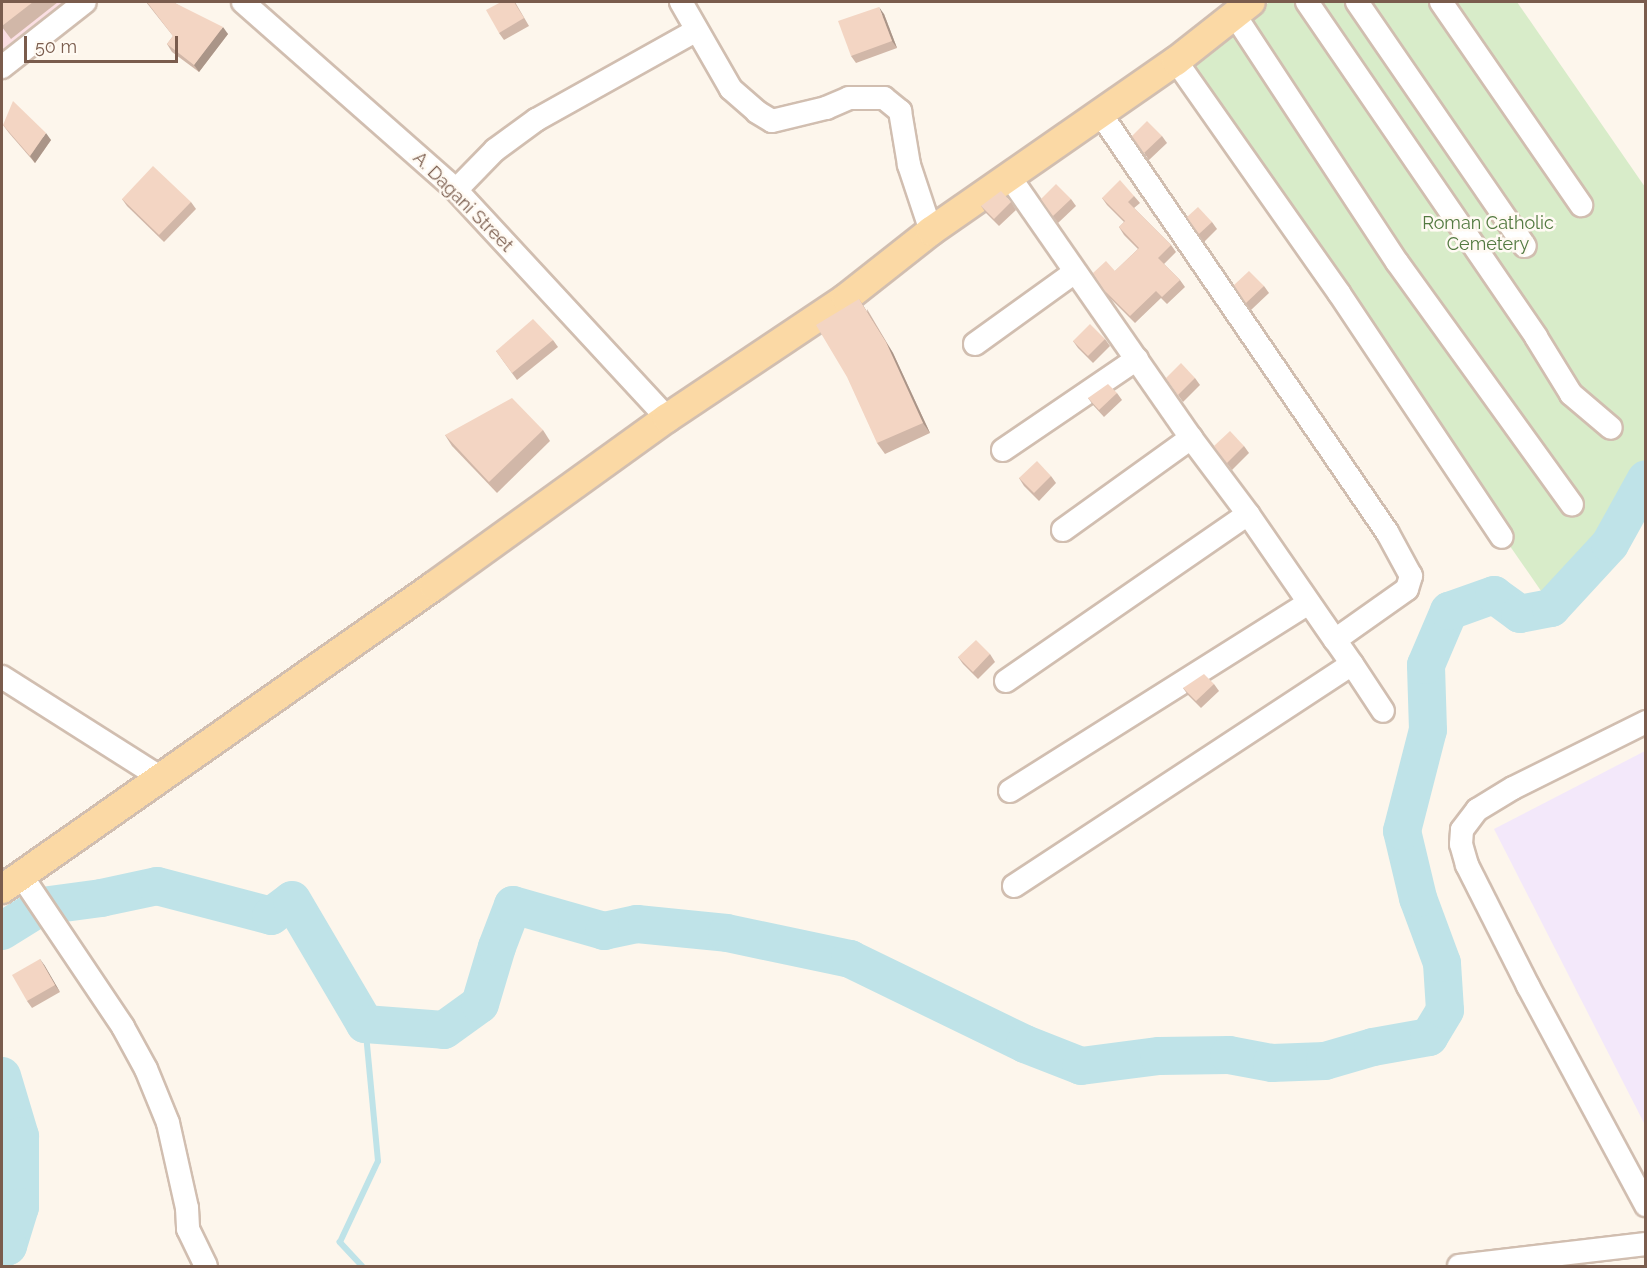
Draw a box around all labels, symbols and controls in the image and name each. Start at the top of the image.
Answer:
scale bar [27,24,182,62]
text: 50 m [35,36,77,57]
street label: A. Dagani Street [408,147,518,257]
park label: Roman Catholic Cemetery [1422,213,1554,256]

